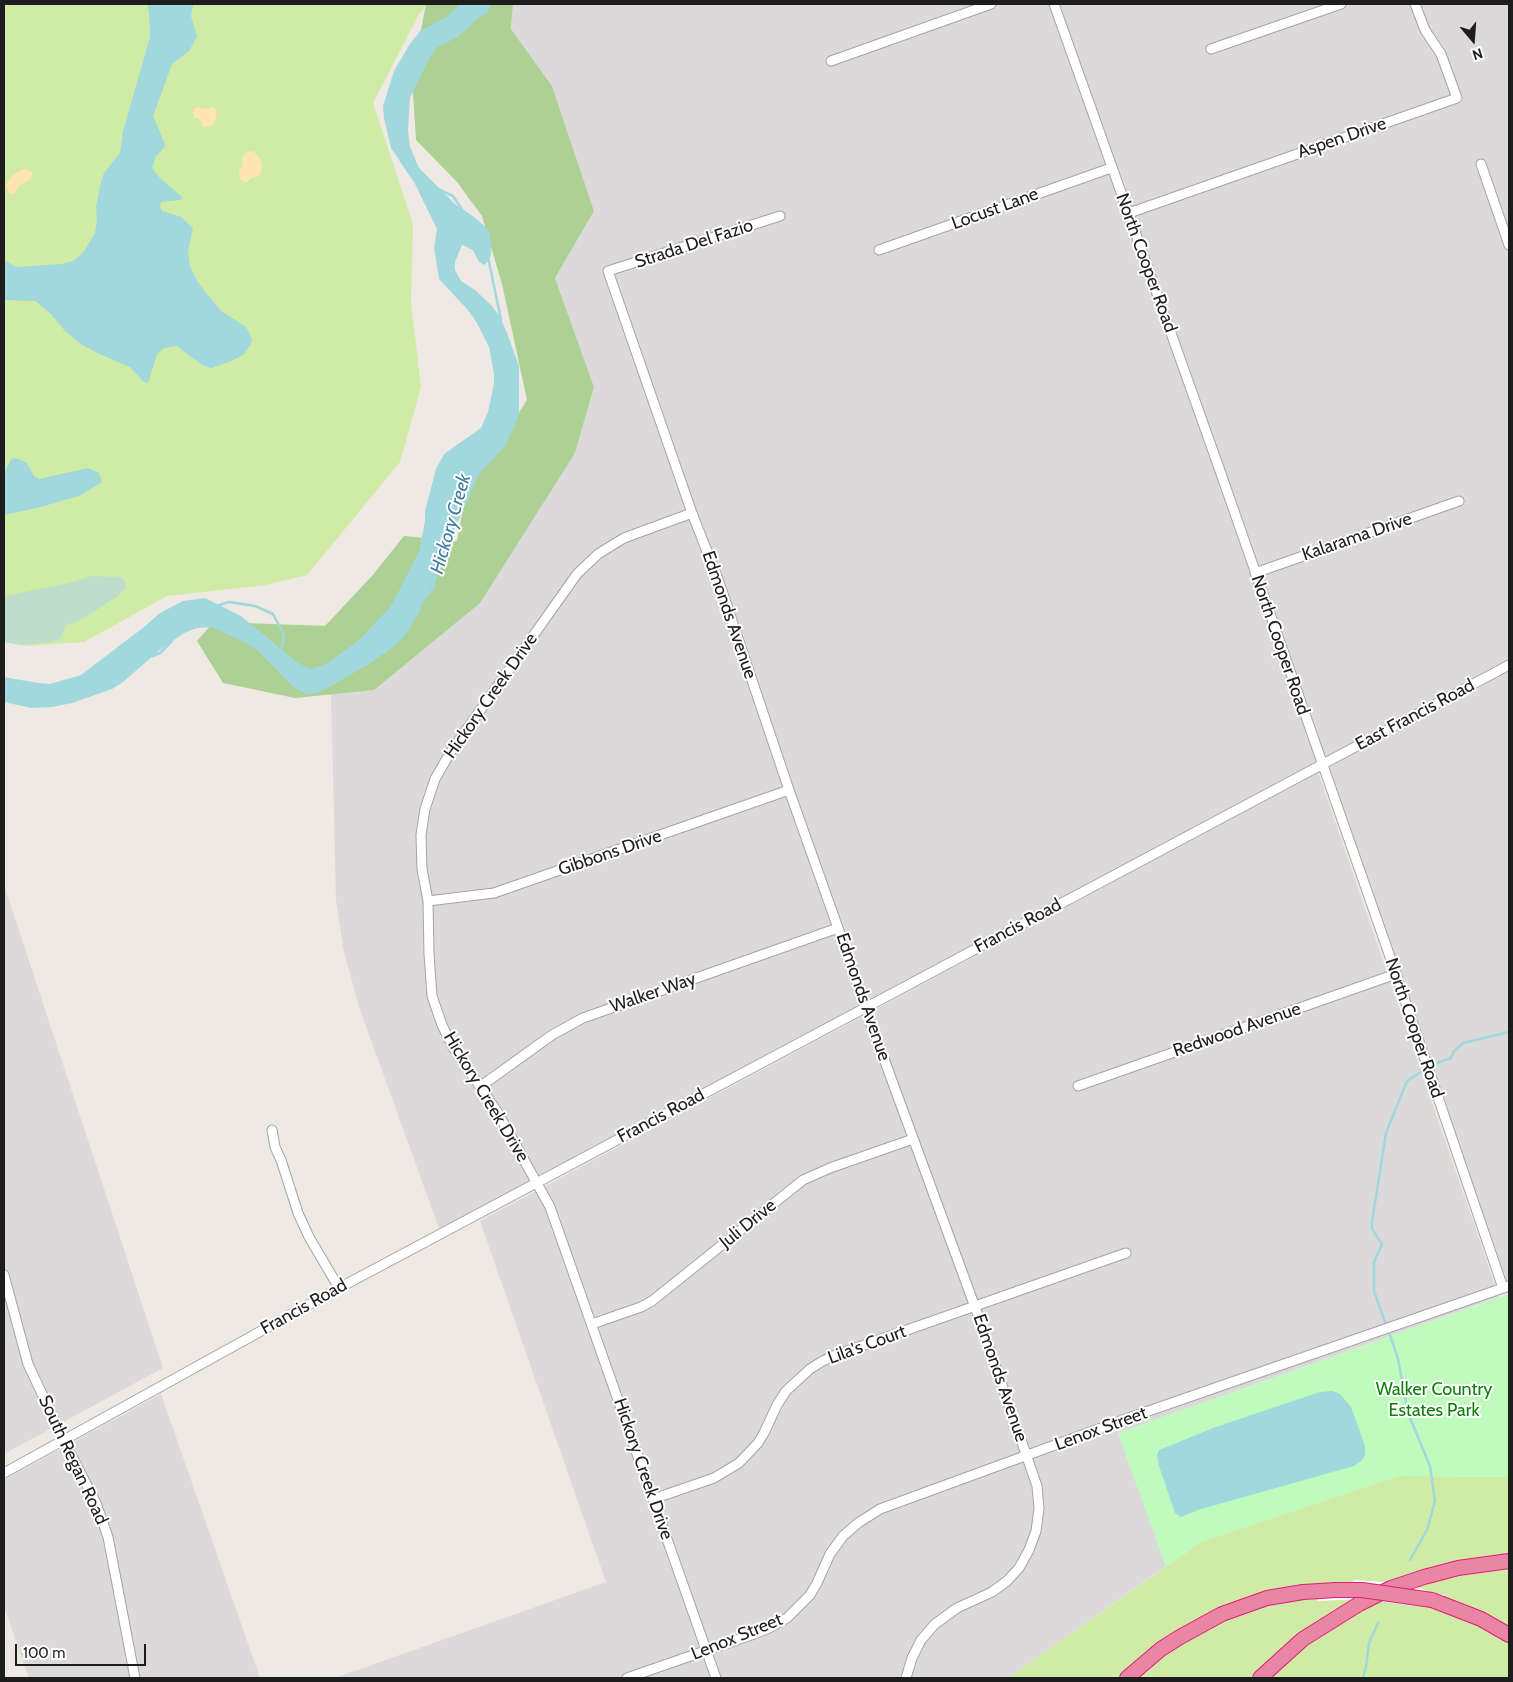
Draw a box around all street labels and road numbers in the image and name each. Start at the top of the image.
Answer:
street label: Aspen Drive [1295,113,1389,163]
street label: Locust Lane [949,183,1041,235]
street label: North Cooper Road [1111,190,1181,336]
street label: Strada Del Fazio [632,215,756,273]
street label: Kalarama Drive [1299,508,1415,566]
street label: Edmonds Avenue [697,548,761,682]
street label: North Cooper Road [1246,572,1314,718]
street label: Hickory Creek Drive [440,629,542,763]
street label: East Francis Road [1352,675,1478,755]
street label: Gibbons Drive [556,825,664,881]
street label: Francis Road [971,894,1065,958]
street label: Edmonds Avenue [831,930,895,1064]
street label: North Cooper Road [1380,955,1448,1101]
street label: Walker Way [607,968,699,1018]
street label: Redwood Avenue [1170,998,1304,1062]
street label: Hickory Creek Drive [439,1028,533,1166]
street label: Francis Road [614,1084,708,1148]
street label: Juli Drive [715,1195,781,1253]
street label: Francis Road [257,1274,351,1340]
street label: Edmonds Avenue [968,1311,1032,1445]
street label: Lila's Court [825,1321,909,1369]
street label: South Regan Road [34,1392,112,1528]
street label: Hickory Creek Drive [609,1395,677,1543]
street label: Lenox Street [1052,1402,1150,1456]
street label: Lenox Street [688,1609,786,1665]

